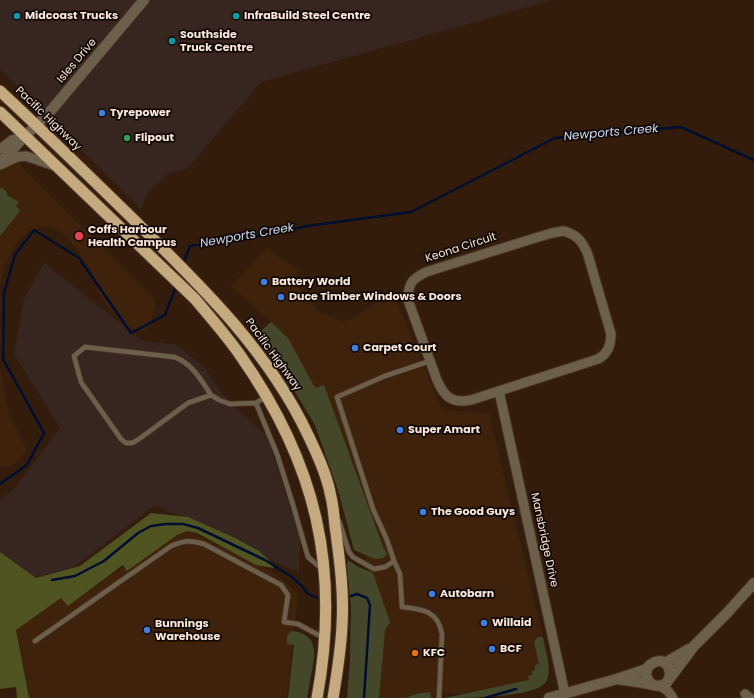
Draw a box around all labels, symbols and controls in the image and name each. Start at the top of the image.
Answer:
place label: Midcoast Trucks [25,9,118,23]
place label: InfraBuild Steel Centre [244,9,371,23]
marker: Midcoast Trucks [12,11,22,21]
marker: InfraBuild Steel Centre [231,11,241,21]
place label: Southside Truck Centre [180,28,253,54]
street label: Isles Drive [55,36,99,86]
marker: Southside Truck Centre [167,36,177,46]
street label: Pacific Highway [12,84,84,154]
place label: Tyrepower [110,106,170,120]
marker: Tyrepower [97,108,107,118]
water label: Newports Creek [563,122,659,144]
place label: Flipout [135,131,174,145]
marker: Flipout [122,133,132,143]
water label: Newports Creek [199,221,295,251]
place label: Coffs Harbour Health Campus [88,223,176,249]
marker: Coffs Harbour Health Campus [73,230,85,242]
street label: Keona Circuit [424,230,498,266]
place label: Battery World [272,275,350,289]
marker: Battery World [259,277,269,287]
place label: Duce Timber Windows & Doors [289,290,462,304]
marker: Duce Timber Windows & Doors [276,292,286,302]
street label: Pacific Highway [242,316,304,394]
place label: Carpet Court [363,341,437,355]
marker: Carpet Court [350,343,360,353]
place label: Super Amart [408,423,480,437]
marker: Super Amart [395,425,405,435]
street label: Mansbridge Drive [528,492,560,588]
place label: The Good Guys [431,505,515,519]
marker: The Good Guys [418,507,428,517]
place label: Autobarn [440,587,494,601]
marker: Autobarn [427,589,437,599]
place label: Willaid [492,616,531,630]
place label: Bunnings Warehouse [155,617,220,643]
marker: Willaid [479,618,489,628]
marker: Bunnings Warehouse [142,625,152,635]
place label: BCF [500,642,522,656]
marker: BCF [487,644,497,654]
place label: KFC [423,646,445,660]
marker: KFC [410,648,420,658]

